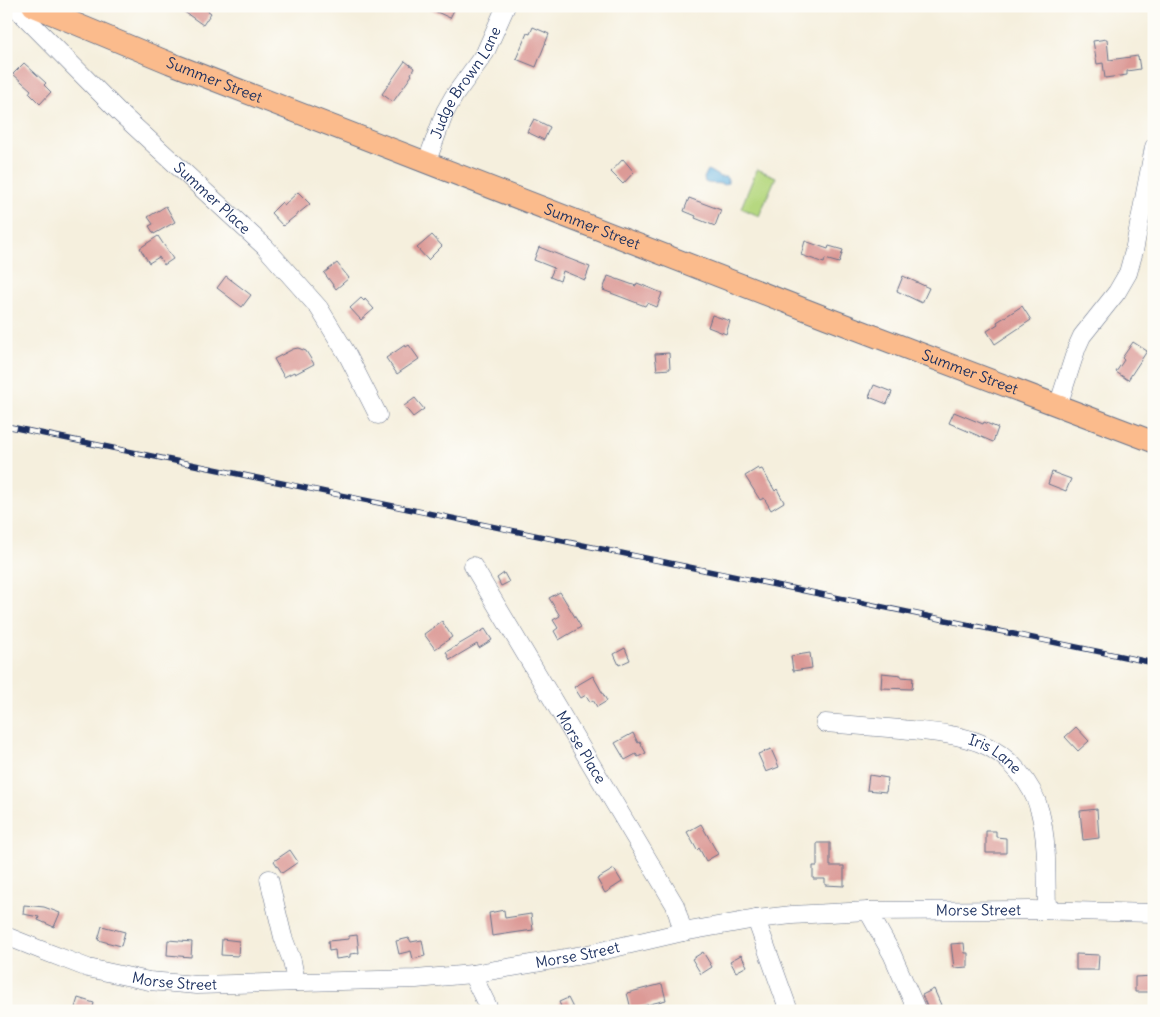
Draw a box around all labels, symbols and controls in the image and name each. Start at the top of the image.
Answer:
street label: Judge Brown Lane [426,23,505,141]
street label: Summer Street [164,53,265,107]
street label: Summer Place [170,158,255,238]
street label: Summer Street [541,199,643,253]
street label: Summer Street [919,345,1021,399]
street label: Morse Place [552,707,610,787]
street label: Iris Lane [966,730,1026,777]
street label: Morse Street [936,900,1021,920]
street label: Morse Street [534,937,621,972]
street label: Morse Street [131,968,217,994]

